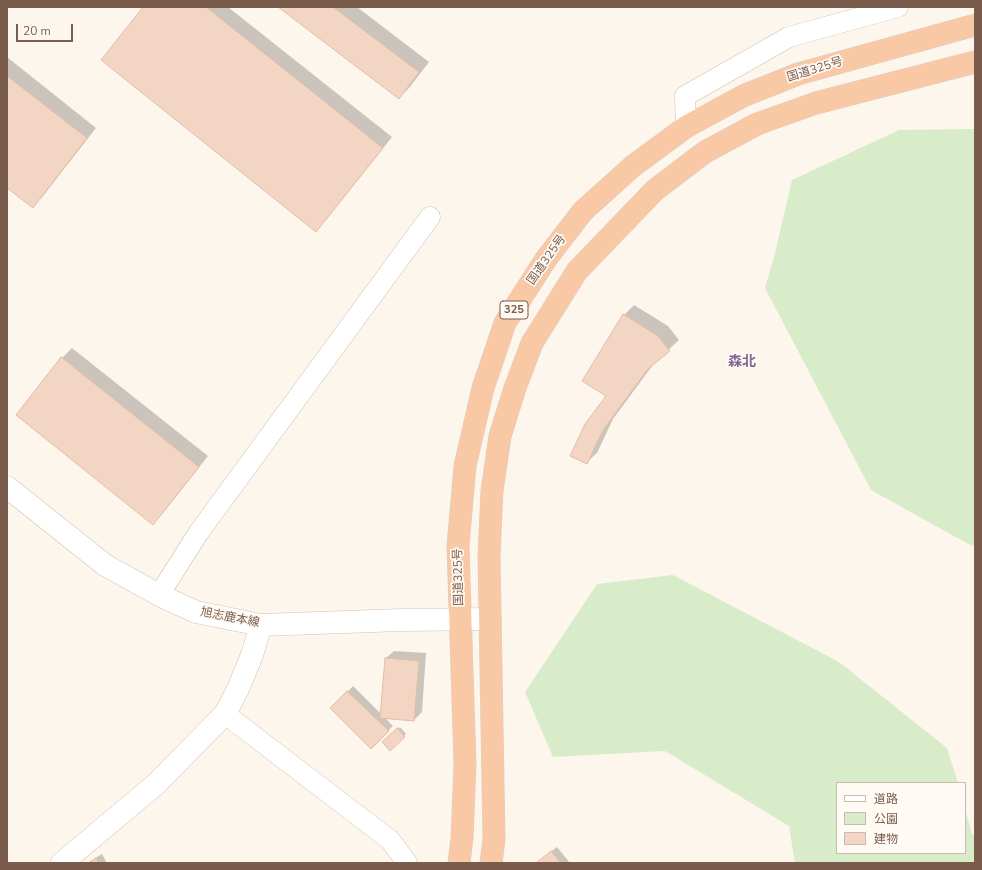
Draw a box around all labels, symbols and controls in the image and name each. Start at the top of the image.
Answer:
scale bar [18,16,75,42]
text: 20 m [23,23,51,39]
street label: 国道325号 [785,55,845,85]
street label: 国道325号 [525,232,569,288]
road number: 325 [500,301,528,319]
district label: 森北 [728,355,756,371]
street label: 国道325号 [451,548,467,606]
street label: 旭志鹿本線 [199,605,261,631]
legend [836,782,966,854]
text: 道路 [874,791,898,807]
text: 公園 [874,811,898,827]
text: 建物 [874,831,898,847]

